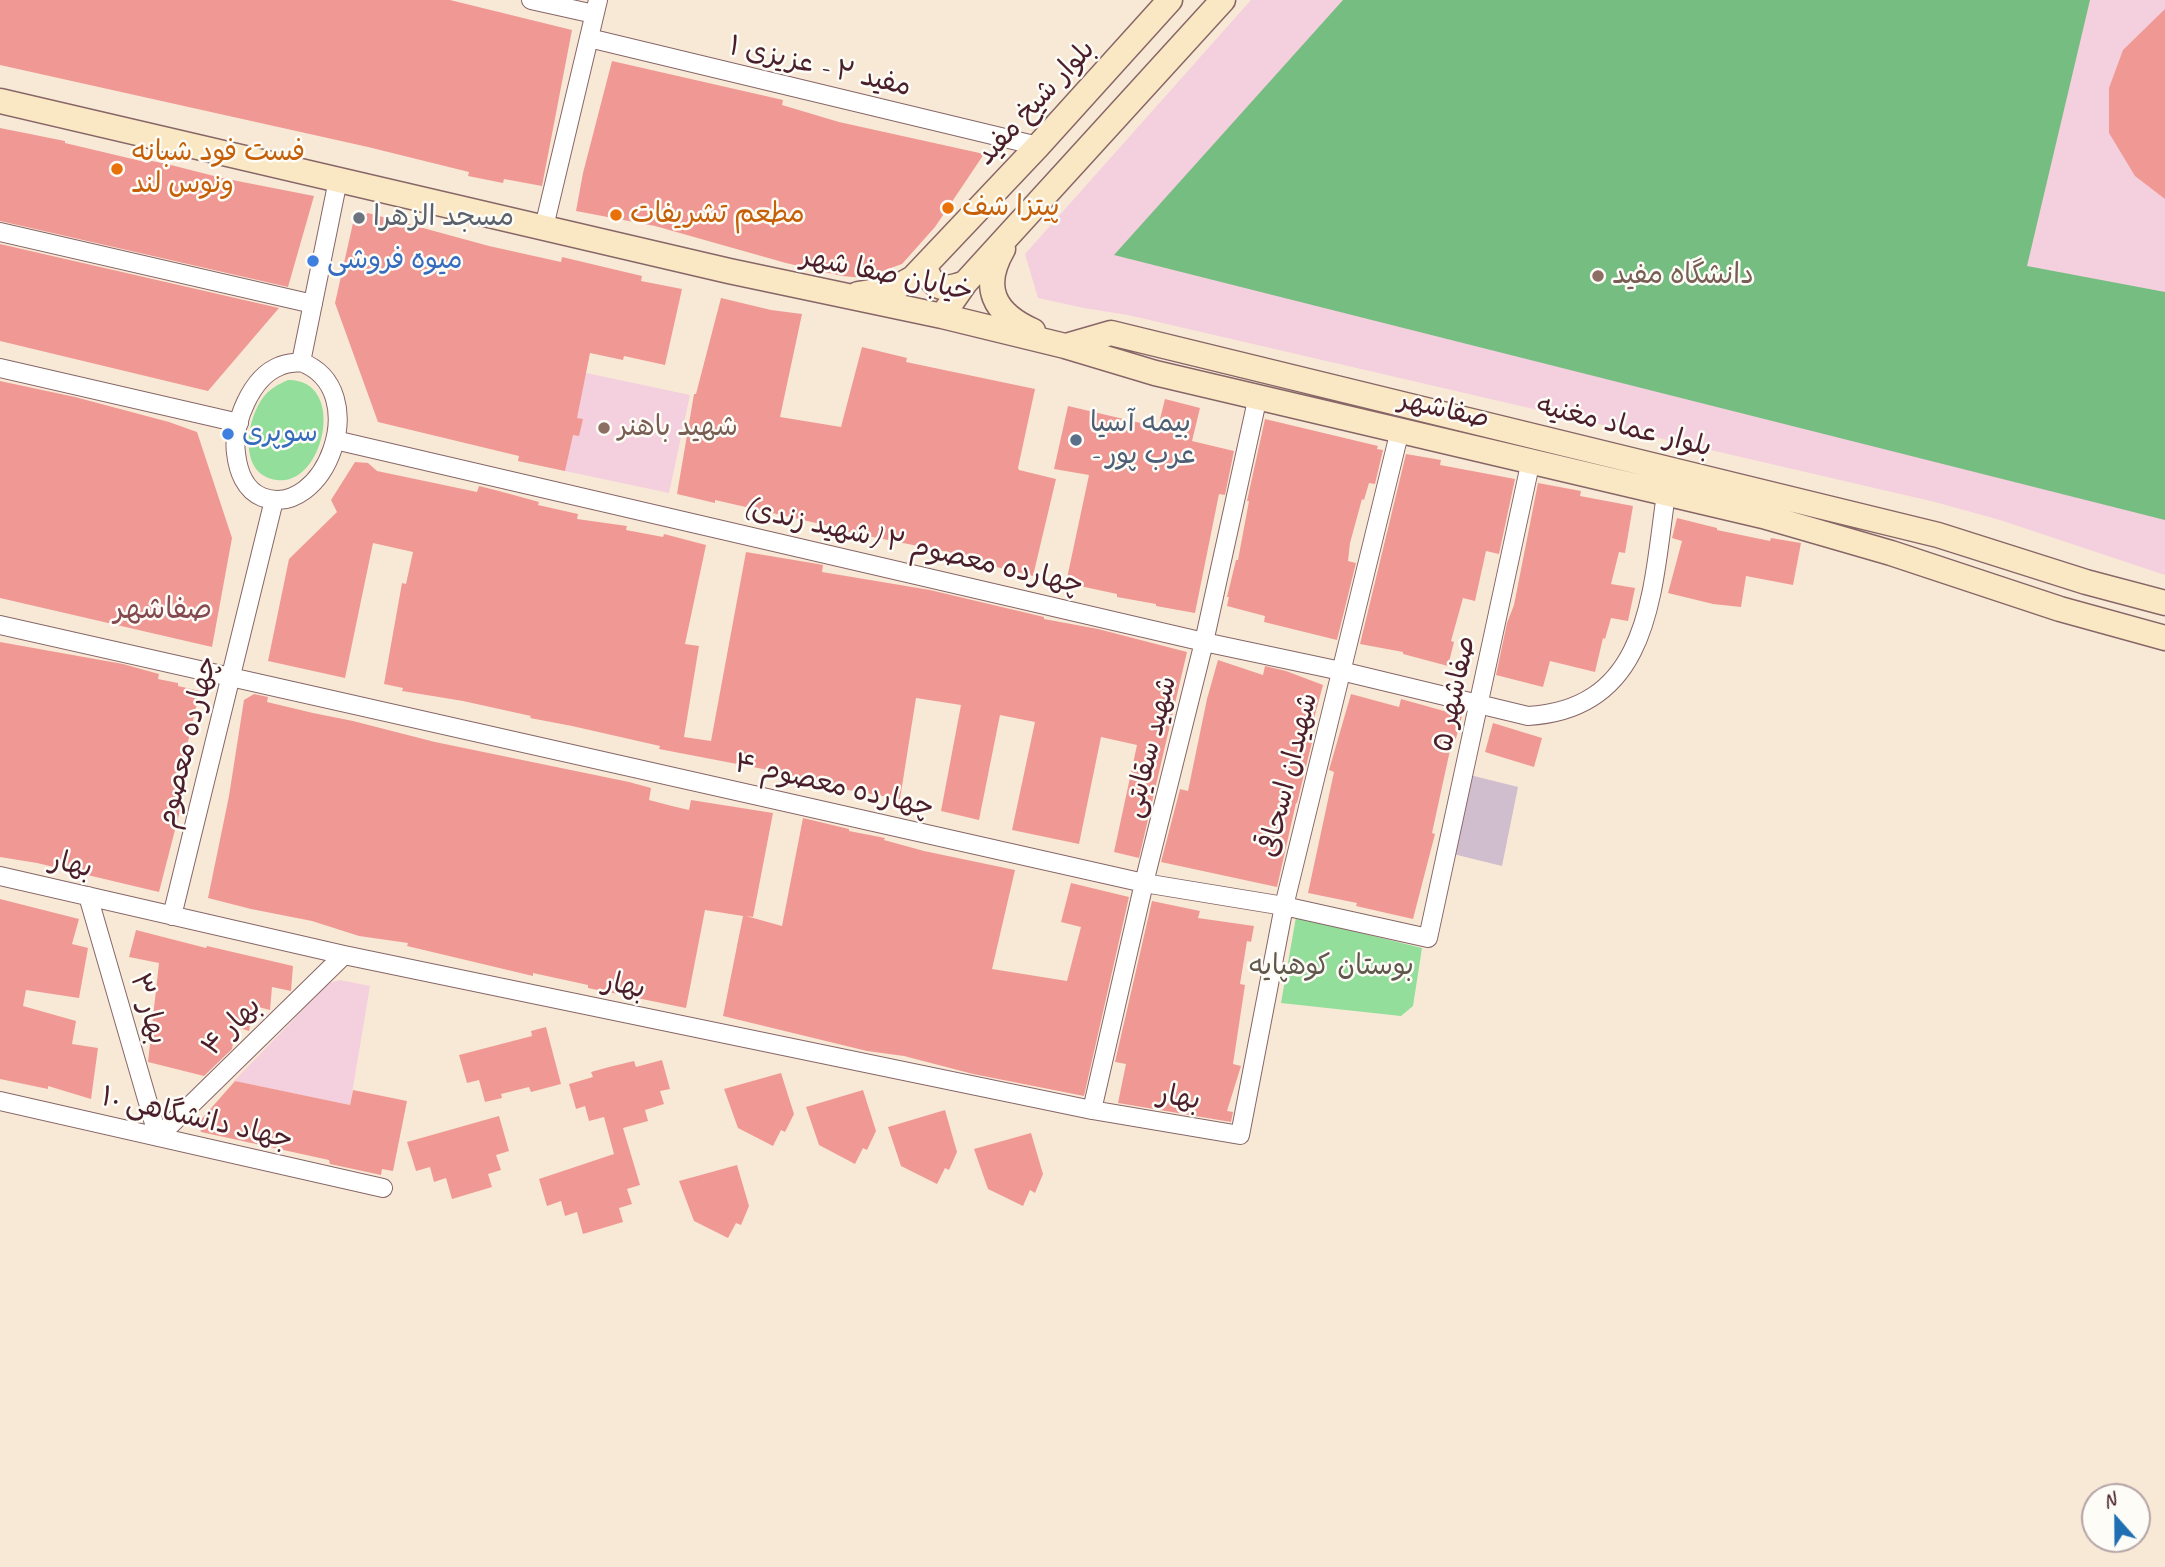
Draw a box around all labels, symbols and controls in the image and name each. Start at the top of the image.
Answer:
street label: مفید ۲ - عزیزی ۱ [726,30,914,104]
street label: بلوار شیخ مفید [969,33,1103,173]
place label: فست فود شبانه ونوس لند [131,136,305,202]
marker: فست فود شبانه ونوس لند [109,161,125,177]
place label: پیتزا شف [962,191,1060,225]
place label: مطعم تشريفات [630,198,805,232]
marker: پیتزا شف [940,200,956,216]
place label: مسجد الزهرا [373,201,514,235]
marker: مطعم تشريفات [608,207,624,223]
marker: مسجد الزهرا [351,210,367,226]
street label: خیابان صفا شهر [798,240,976,310]
place label: میوه فروشی [327,244,463,278]
marker: میوه فروشی [305,253,321,269]
place label: دانشگاه مفید [1612,259,1754,293]
marker: دانشگاه مفید [1590,268,1606,284]
street label: صفاشهر [1396,383,1492,437]
street label: بلوار عماد مغنیه [1533,389,1715,465]
place label: بیمه آسیا - عرب پور [1090,407,1196,473]
place label: شهید باهنر [618,411,738,445]
place label: سوپری [242,417,318,451]
marker: شهید باهنر [596,420,612,436]
marker: سوپری [220,426,236,442]
marker: بیمه آسیا - عرب پور [1068,432,1084,448]
street label: چهارده معصوم ۲ (شهید زندی) [739,491,1087,603]
district label: صفاشهر [114,592,212,628]
street label: صفاشهر ۵ [1426,633,1484,755]
street label: چهارده معصوم [150,653,226,831]
street label: شهید سقایتی [1117,673,1185,821]
street label: شهیدان اسحاقی [1252,689,1326,861]
street label: چهارده معصوم ۴ [731,747,937,825]
street label: بهار [46,844,96,886]
park label: بوستان کوهپایه [1248,950,1414,984]
street label: بهار [600,965,648,1007]
street label: بهار ۳ [122,970,174,1048]
street label: بهار ۴ [195,990,269,1064]
street label: بهار [1155,1078,1203,1118]
street label: جهاد دانشگاهی ۱۰ [98,1081,296,1157]
north arrow [2081,1483,2151,1553]
text: N [2099,1487,2119,1514]

